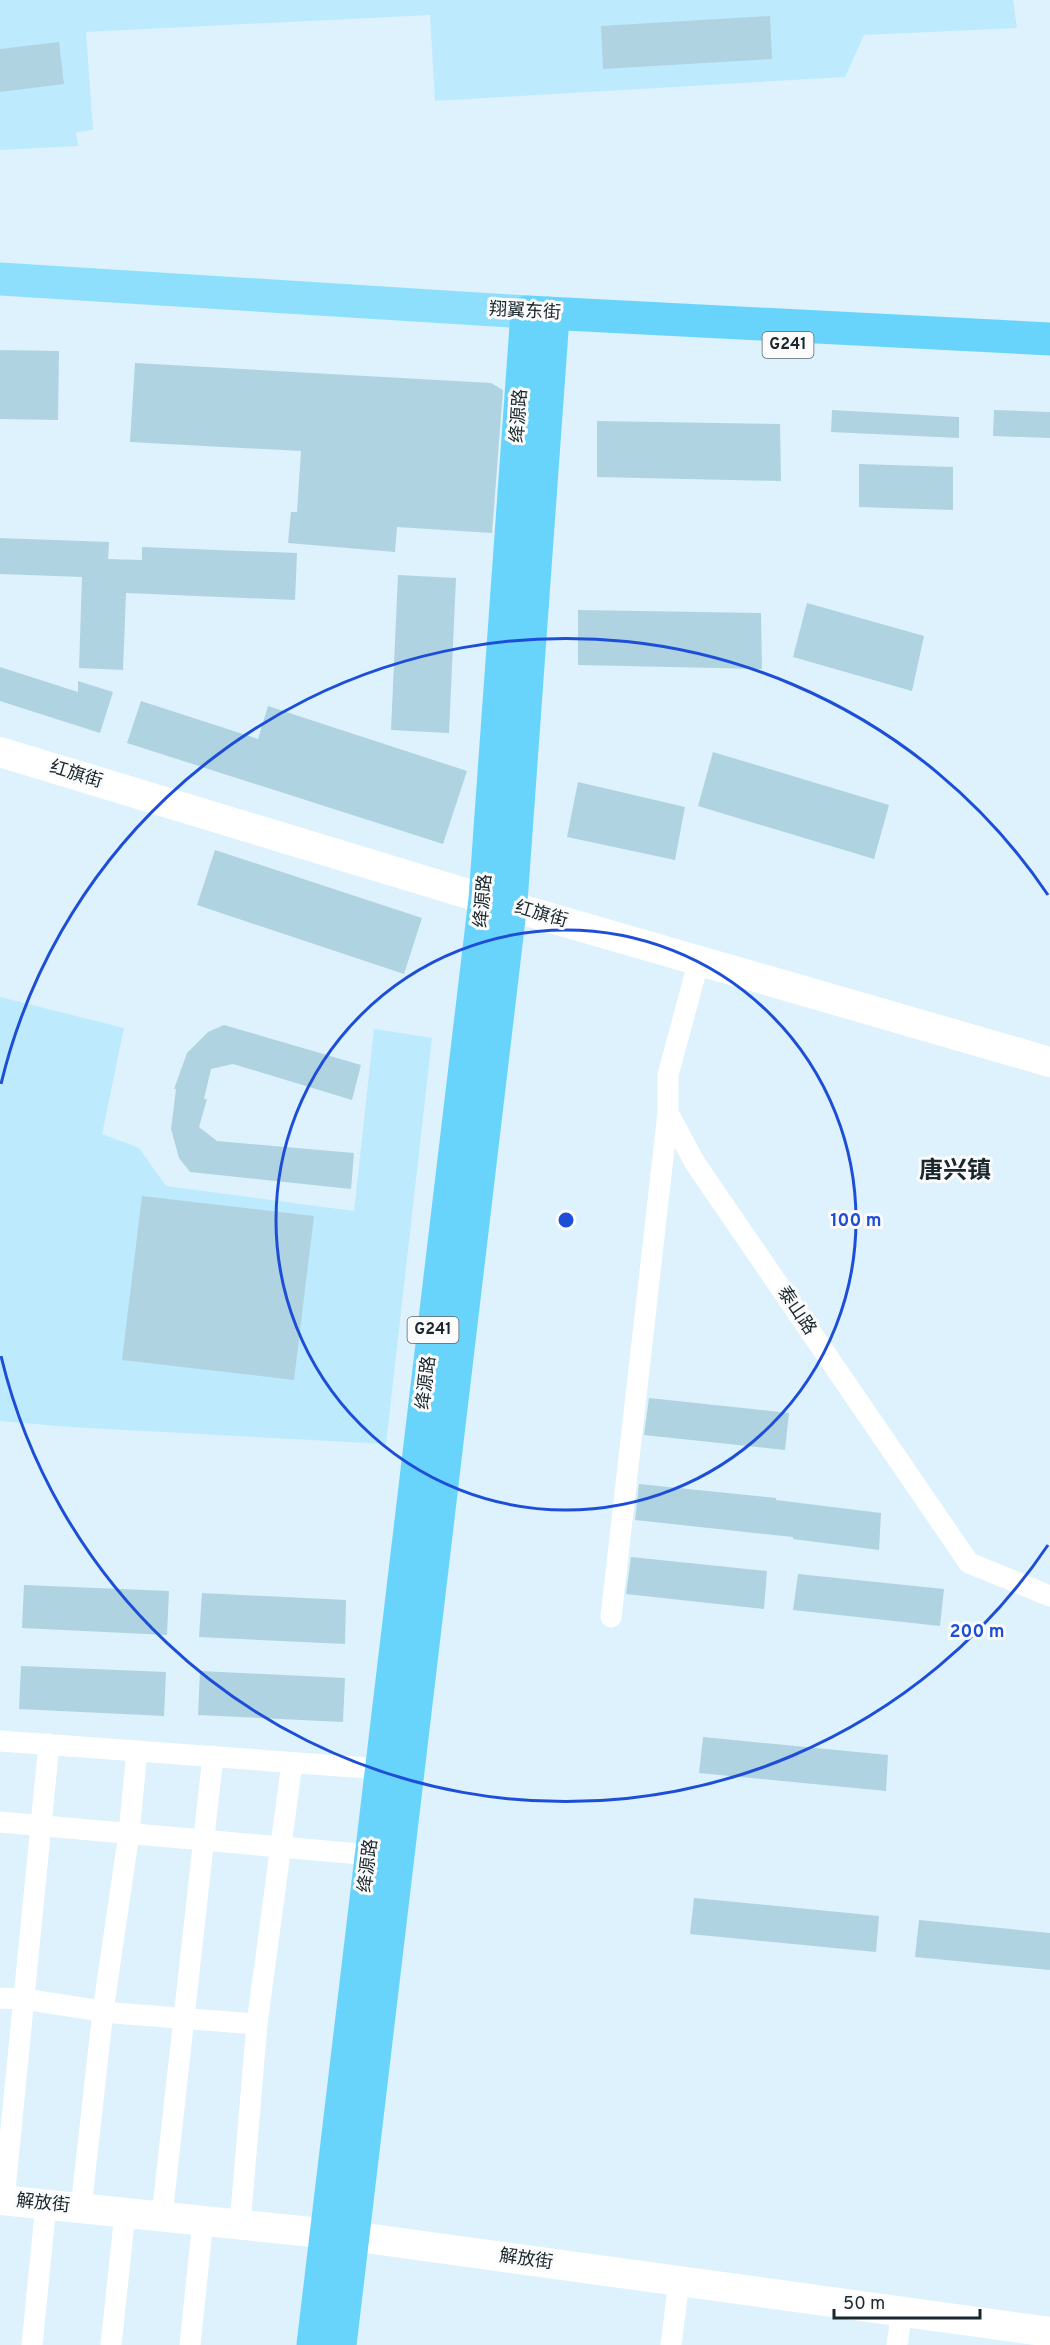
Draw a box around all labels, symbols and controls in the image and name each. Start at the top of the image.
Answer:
street label: 翔翼东街 [488,299,562,325]
road number: G241 [762,332,814,358]
street label: 绛源路 [507,388,533,444]
street label: 红旗街 [47,756,105,794]
street label: 绛源路 [470,873,498,929]
street label: 红旗街 [512,897,570,933]
district label: 唐兴镇 [919,1157,991,1187]
centre of rings [556,1210,576,1230]
text: 100 m [830,1210,882,1233]
street label: 泰山路 [771,1282,821,1340]
road number: G241 [408,1317,458,1343]
street label: 绛源路 [412,1355,442,1411]
text: 200 m [949,1621,1005,1644]
street label: 绛源路 [354,1838,384,1894]
street label: 解放街 [15,2190,71,2218]
street label: 解放街 [498,2245,554,2275]
scale bar [834,2282,980,2320]
text: 50 m [843,2293,885,2316]

